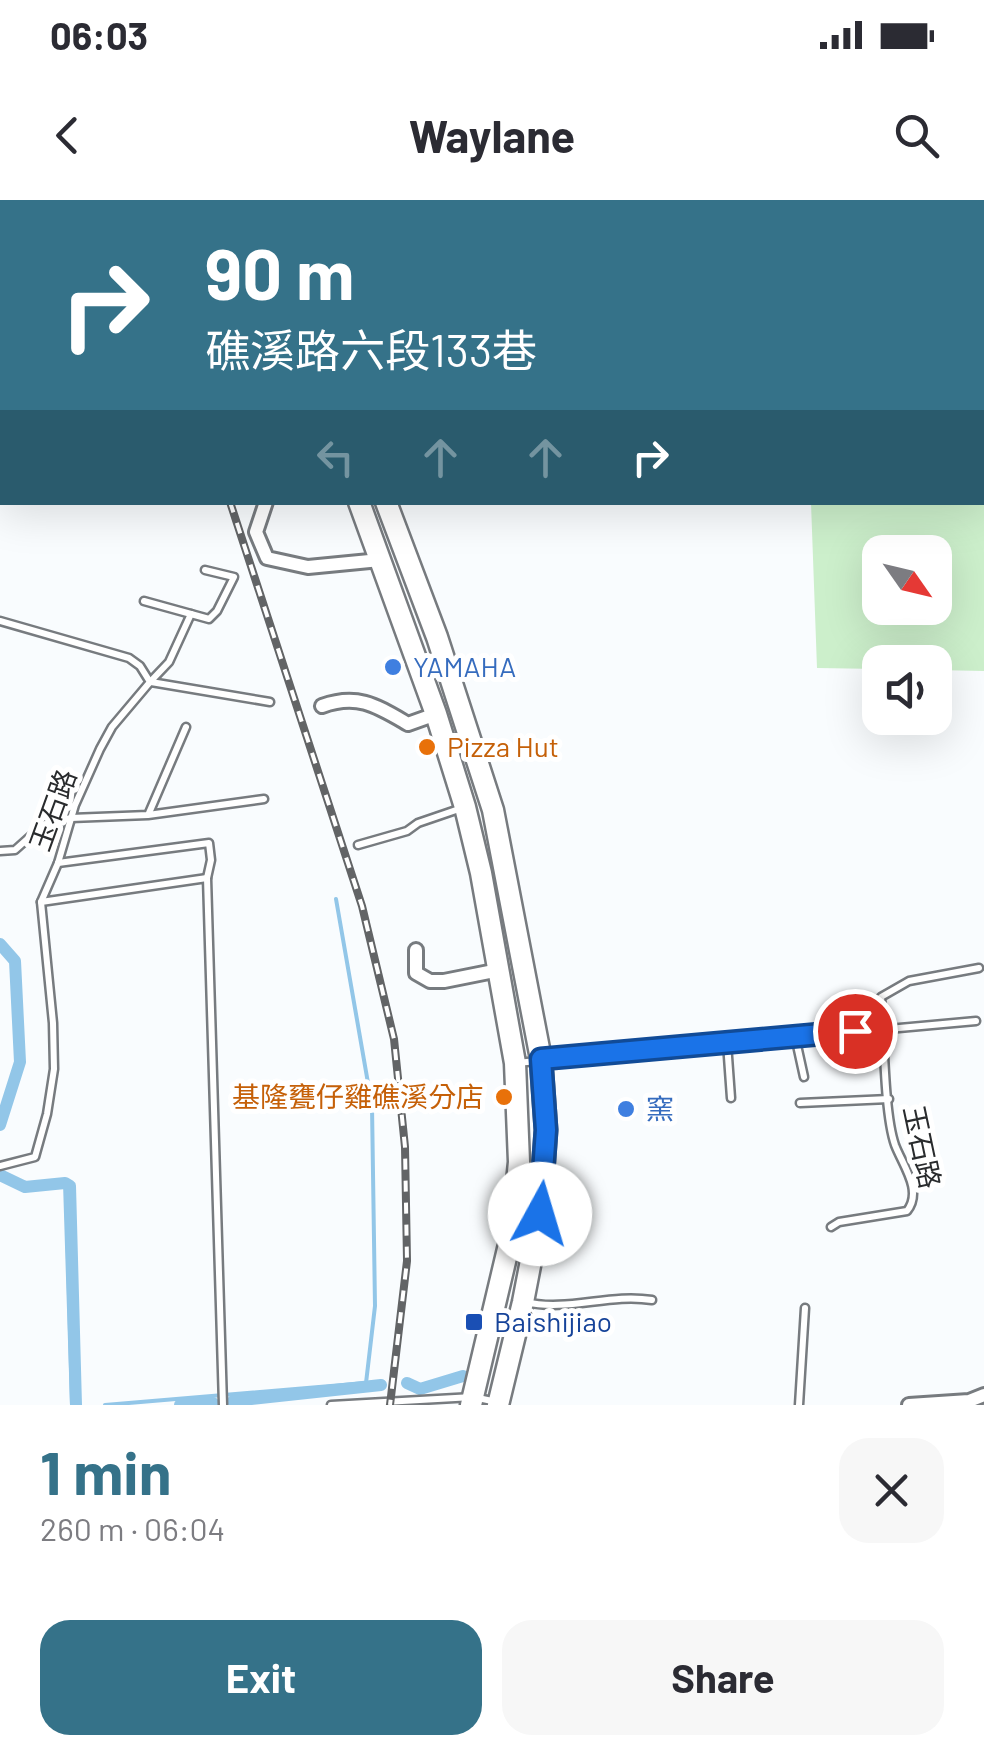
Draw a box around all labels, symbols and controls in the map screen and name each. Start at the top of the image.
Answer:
text: 06:03 [50,12,148,58]
icon: back [40,108,95,163]
text: Waylane [409,108,575,162]
icon: search [889,108,944,163]
text: 90 m [205,230,355,314]
icon: right [40,240,170,370]
text: 礁溪路六段133巷 [205,322,537,376]
icon: left [308,430,363,485]
icon: ahead [413,430,468,485]
icon: ahead [518,430,573,485]
icon: right [623,430,678,485]
north arrow [862,535,952,625]
map controls [862,535,952,735]
button: sound [862,645,952,735]
place label: YAMAHA [413,649,516,683]
marker: YAMAHA [382,656,404,678]
place label: Pizza Hut [447,729,559,763]
marker: Pizza Hut [416,736,438,758]
street label: 玉石路 [22,764,82,855]
pin [813,989,898,1074]
icon: arrive [828,1004,883,1059]
place label: 基隆甕仔雞礁溪分店 [232,1079,484,1113]
marker: 基隆甕仔雞礁溪分店 [493,1086,515,1108]
place label: 窯 [646,1091,674,1125]
marker: 窯 [615,1098,637,1120]
street label: 玉石路 [898,1102,948,1191]
position arrow [488,1162,592,1266]
place label: Baishijiao [494,1304,612,1338]
marker: Baishijiao [463,1311,485,1333]
text: 1 min [40,1435,171,1507]
button: close [839,1438,944,1543]
text: 260 m · 06:04 [40,1509,225,1547]
button: Exit [40,1620,482,1735]
button: Share [502,1620,944,1735]

